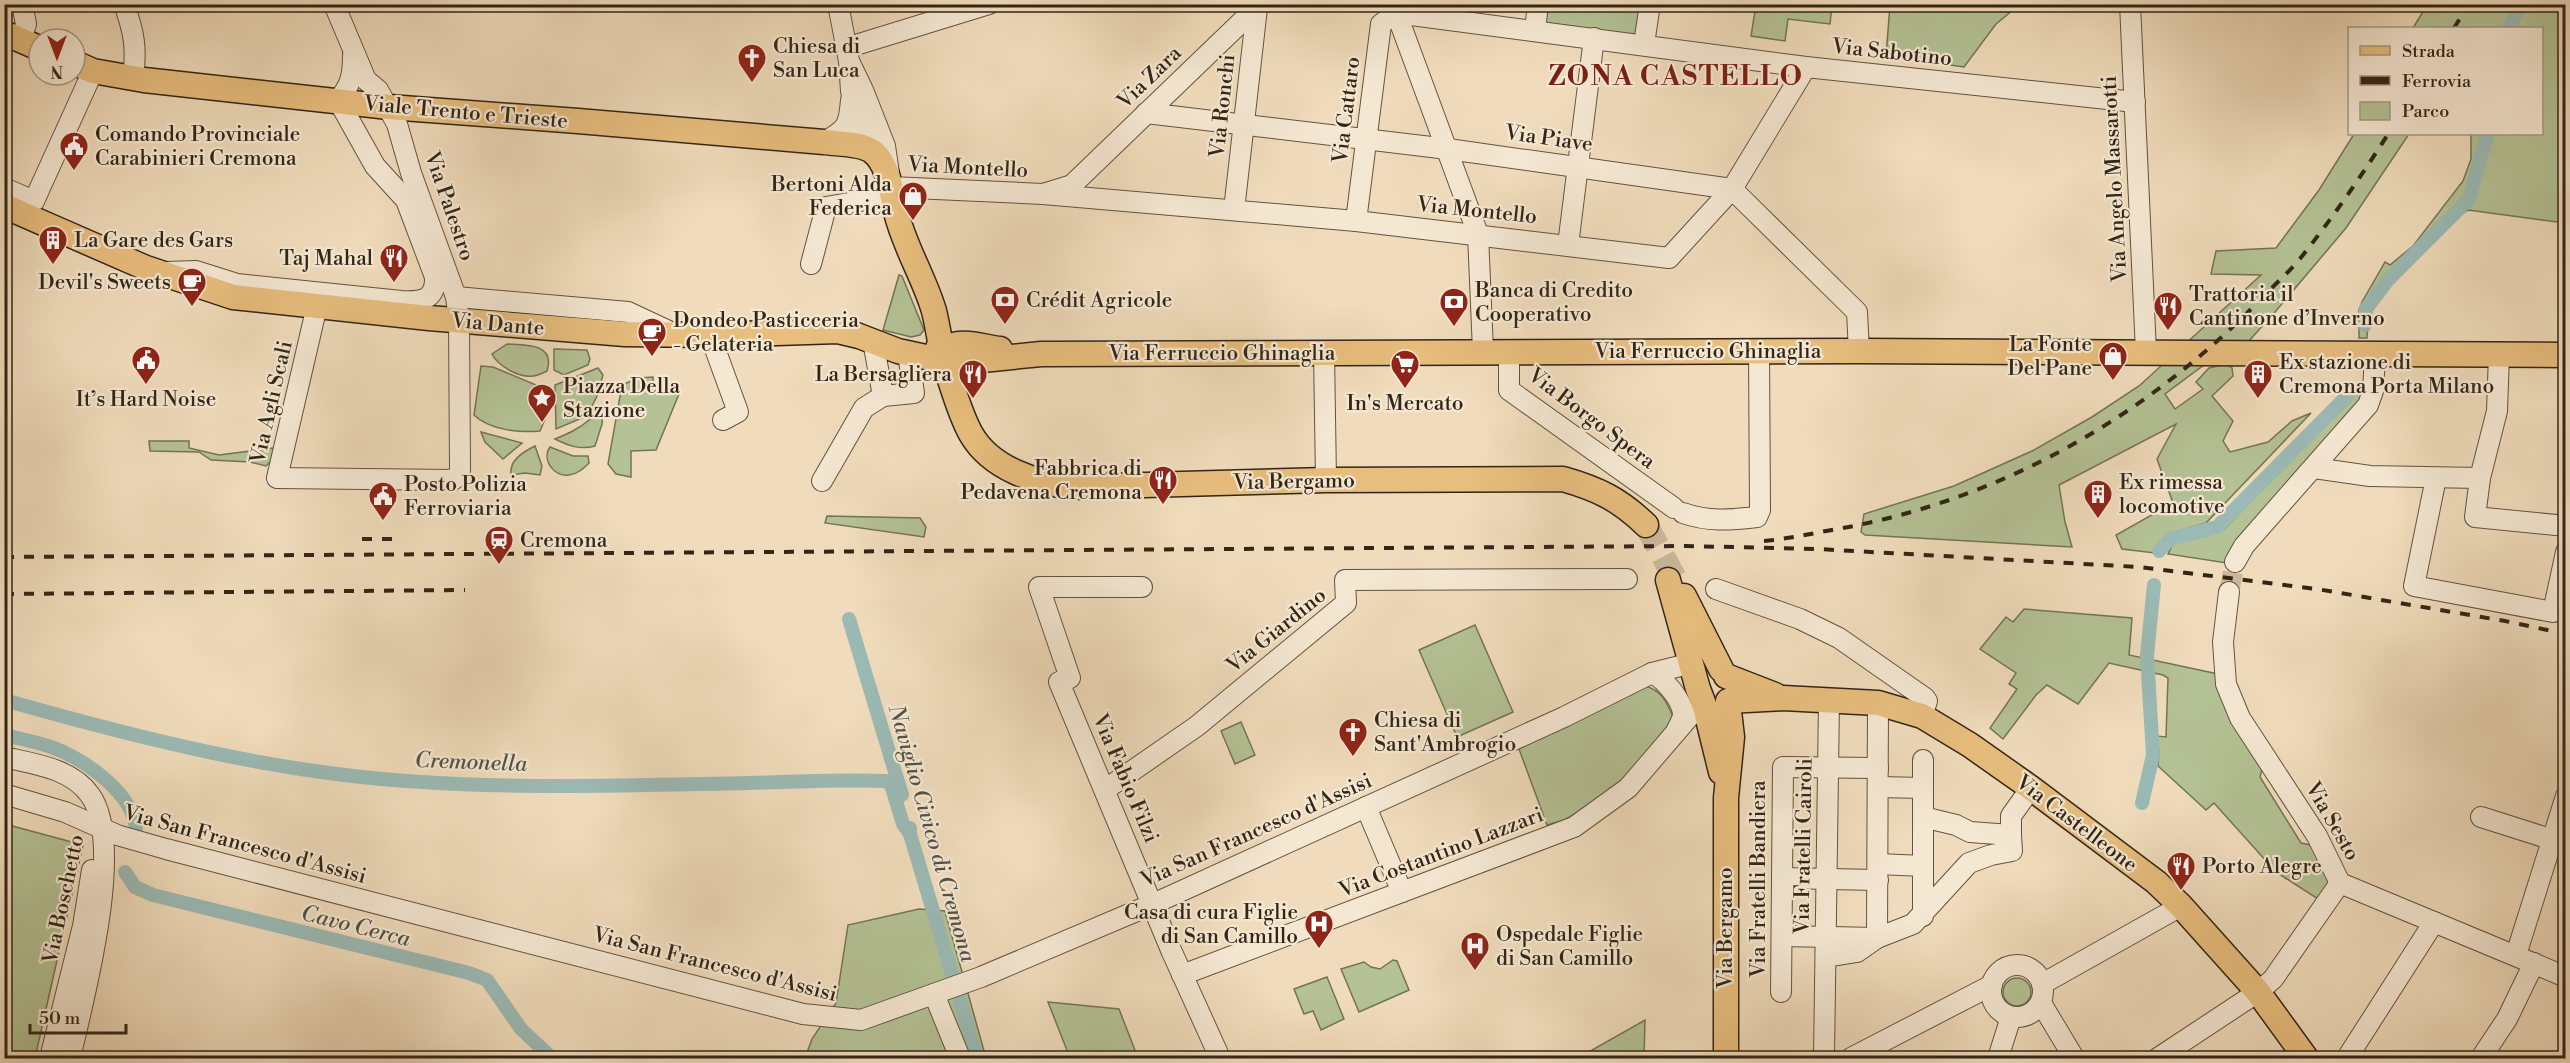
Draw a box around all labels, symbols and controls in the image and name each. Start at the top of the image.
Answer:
north arrow [27,27,87,87]
legend [2348,27,2543,135]
place label: Chiesa di San Luca [773,34,861,84]
street label: Via Sabotino [1830,34,1953,72]
street label: Via Zara [1111,40,1188,115]
text: Strada [2402,40,2456,63]
church icon: Chiesa di San Luca [736,42,768,84]
street label: Via Ronchi [1205,53,1241,160]
street label: Via Cattaro [1327,55,1366,166]
district label: ZONA CASTELLO [1548,60,1804,94]
text: N [50,61,63,81]
text: Ferrovia [2402,70,2472,93]
street label: Via Angelo Massarotti [2097,75,2133,284]
street label: Viale Trento e Trieste [362,91,569,135]
text: Parco [2402,100,2449,123]
street label: Via Piave [1502,120,1594,158]
place label: Comando Provinciale Carabinieri Cremona [95,122,300,172]
public building icon: Comando Provinciale Carabinieri Cremona [58,130,90,172]
street label: Via Palestro [418,147,480,264]
street label: Via Montello [906,152,1029,184]
place label: Bertoni Alda Federica [770,172,892,222]
shop icon: Bertoni Alda Federica [897,180,929,222]
street label: Via Montello [1415,192,1538,230]
building icon: La Gare des Gars [37,224,69,266]
place label: La Gare des Gars [74,228,233,254]
restaurant icon: Taj Mahal [378,242,410,284]
place label: Taj Mahal [279,246,373,272]
cafe icon: Devil's Sweets [176,266,208,308]
place label: Devil's Sweets [38,270,171,296]
place label: Banca di Credito Cooperativo [1474,278,1633,328]
place label: Trattoria il Cantinone d’Inverno [2189,282,2385,332]
bank icon: Crédit Agricole [989,284,1021,326]
bank icon: Banca di Credito Cooperativo [1438,286,1470,328]
place label: Crédit Agricole [1026,288,1172,314]
restaurant icon: Trattoria il Cantinone d’Inverno [2152,290,2184,332]
street label: Via Dante [449,308,545,342]
place label: Dondeo Pasticceria - Gelateria [673,308,859,358]
cafe icon: Dondeo Pasticceria - Gelateria [636,316,668,358]
place label: La Fonte Del Pane [2008,332,2092,382]
street label: Via Agli Scali [245,338,299,467]
street label: Via Ferruccio Ghinaglia [1594,339,1822,365]
shop icon: La Fonte Del Pane [2097,340,2129,382]
street label: Via Ferruccio Ghinaglia [1108,341,1336,367]
public building icon: It’s Hard Noise [130,344,162,386]
supermarket icon: In's Mercato [1389,348,1421,390]
place label: Ex stazione di Cremona Porta Milano [2279,350,2494,400]
restaurant icon: La Bersagliera [957,358,989,400]
building icon: Ex stazione di Cremona Porta Milano [2242,358,2274,400]
place label: La Bersagliera [815,362,952,388]
street label: Via Borgo Spera [1522,362,1660,475]
place label: Piazza Della Stazione [563,374,680,424]
place icon: Piazza Della Stazione [526,382,558,424]
place label: It’s Hard Noise [76,387,216,413]
place label: In's Mercato [1347,391,1463,417]
place label: Fabbrica di Pedavena Cremona [961,456,1142,506]
restaurant icon: Fabbrica di Pedavena Cremona [1147,464,1179,506]
street label: Via Bergamo [1232,468,1355,496]
place label: Ex rimessa locomotive [2119,470,2225,520]
place label: Posto Polizia Ferroviaria [404,472,527,522]
building icon: Ex rimessa locomotive [2082,478,2114,520]
public building icon: Posto Polizia Ferroviaria [367,480,399,522]
station icon: Cremona [483,524,515,566]
place label: Cremona [520,528,608,554]
street label: Via Giardino [1221,583,1332,680]
water label: Naviglio Civico di Cremona [882,701,981,966]
place label: Chiesa di Sant'Ambrogio [1374,708,1516,758]
street label: Via Fabio Filzi [1086,709,1164,847]
church icon: Chiesa di Sant'Ambrogio [1337,716,1369,758]
water label: Cremonella [414,747,529,778]
street label: Via Fratelli Cairoli [1789,758,1819,935]
street label: Via San Francesco d'Assisi [1136,768,1376,894]
street label: Via Castelleone [2009,769,2143,878]
street label: Via Sesto [2299,777,2365,866]
street label: Via Fratelli Bandiera [1746,780,1772,979]
street label: Via San Francesco d'Assisi [119,800,369,890]
street label: Via Costantino Lazzari [1334,802,1547,904]
street label: Via Boschetto [37,832,90,967]
restaurant icon: Porto Alegre [2165,850,2197,892]
place label: Porto Alegre [2202,854,2322,880]
street label: Via Bergamo [1713,867,1739,990]
water label: Cavo Cerca [298,900,414,953]
place label: Casa di cura Figlie di San Camillo [1124,900,1298,950]
hospital icon: Casa di cura Figlie di San Camillo [1303,908,1335,950]
street label: Via San Francesco d'Assisi [589,922,840,1008]
place label: Ospedale Figlie di San Camillo [1496,922,1643,972]
hospital icon: Ospedale Figlie di San Camillo [1459,930,1491,972]
scale bar [30,997,126,1035]
text: 50 m [39,1007,81,1030]

